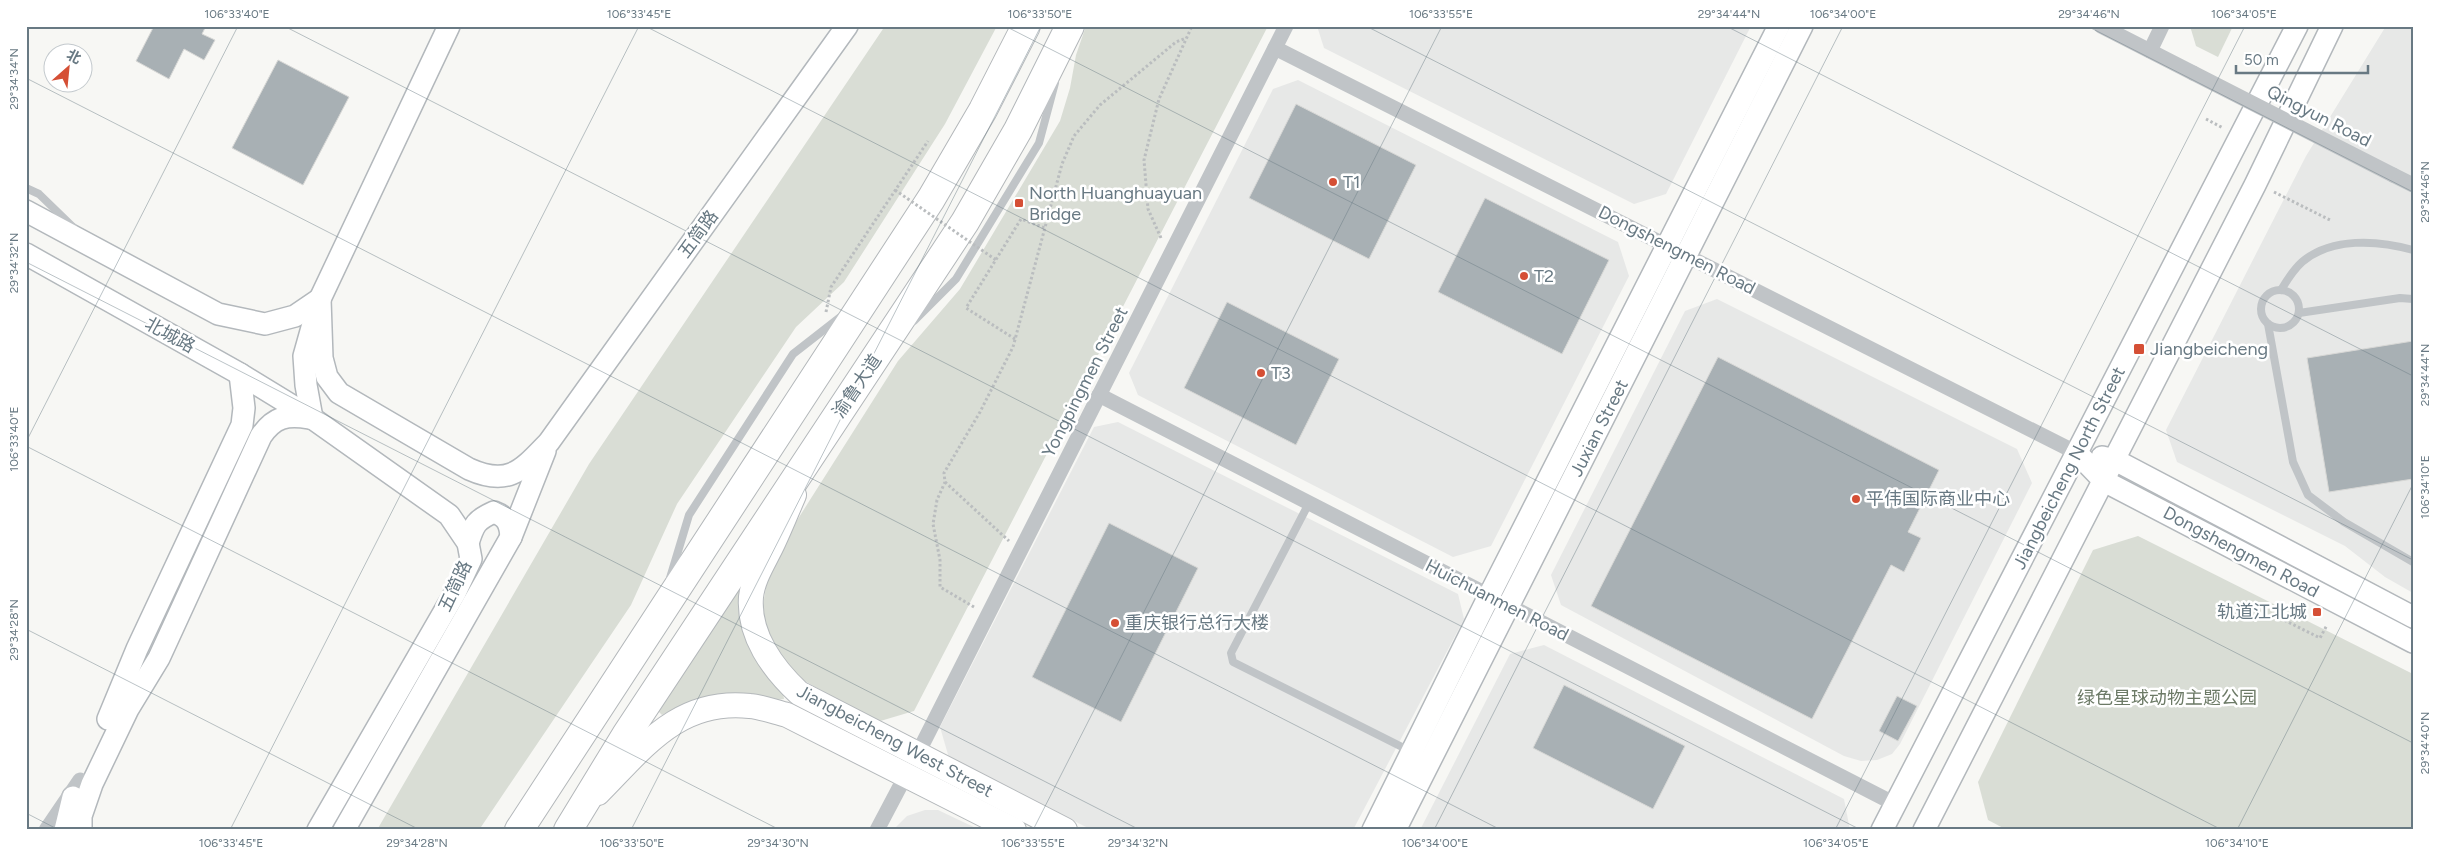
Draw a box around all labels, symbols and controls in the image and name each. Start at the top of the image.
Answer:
text: 106°33'40"E [204,7,270,21]
text: 106°33'45"E [607,7,671,21]
text: 106°33'50"E [1008,7,1072,21]
text: 106°33'55"E [1409,7,1473,21]
text: 29°34'44"N [1698,7,1760,21]
text: 106°34'00"E [1810,7,1876,21]
text: 29°34'46"N [2058,7,2120,21]
text: 106°34'05"E [2211,7,2277,21]
north arrow [42,42,92,92]
scale bar [2236,42,2369,74]
text: 北 [64,46,84,68]
text: 29°34'34"N [7,48,21,110]
text: 50 m [2244,51,2279,69]
street label: Qingyun Road [2263,80,2375,152]
text: 29°34'46"N [2418,161,2432,223]
place label: T1 [1343,171,1360,193]
marker: T1 [1327,176,1339,188]
place label: North Huanghuayuan Bridge [1029,182,1202,225]
marker: North Huanghuayuan Bridge [1013,197,1025,209]
street label: Dongshengmen Road [1595,201,1759,299]
street label: 五简路 [673,206,723,262]
text: 29°34'32"N [7,233,21,293]
place label: T2 [1534,265,1554,287]
marker: T2 [1518,270,1530,282]
street label: Yongpingmen Street [1037,303,1133,461]
street label: 北城路 [141,312,199,358]
place label: Jiangbeicheng [2150,338,2268,360]
marker: Jiangbeicheng [2132,342,2146,356]
text: 29°34'44"N [2418,344,2432,406]
street label: 渝鲁大道 [828,350,886,422]
place label: T3 [1271,362,1291,384]
street label: Jiangbeicheng North Street [2008,363,2130,573]
marker: T3 [1255,367,1267,379]
street label: Juxian Street [1565,376,1633,480]
text: 106°33'40"E [7,406,21,472]
text: 106°34'10"E [2418,455,2432,519]
place label: 平伟国际商业中心 [1866,488,2010,510]
marker: 平伟国际商业中心 [1850,493,1862,505]
street label: Dongshengmen Road [2159,502,2323,602]
street label: Huichuanmen Road [1422,554,1572,646]
street label: 五简路 [434,557,476,615]
text: 29°34'28"N [7,599,21,661]
place label: 轨道江北城 [2217,601,2307,623]
marker: 轨道江北城 [2311,606,2323,618]
place label: 重庆银行总行大楼 [1125,612,1269,634]
marker: 重庆银行总行大楼 [1109,617,1121,629]
street label: Jiangbeicheng West Street [793,680,997,802]
park label: 绿色星球动物主题公园 [2077,687,2257,709]
text: 29°34'40"N [2418,712,2432,774]
text: 106°33'45"E [199,836,263,850]
text: 29°34'28"N [386,836,448,850]
text: 106°33'50"E [600,836,664,850]
text: 29°34'30"N [747,836,809,850]
text: 106°33'55"E [1001,836,1065,850]
text: 29°34'32"N [1108,836,1168,850]
text: 106°34'00"E [1402,836,1468,850]
text: 106°34'05"E [1803,836,1869,850]
text: 106°34'10"E [2205,836,2269,850]

